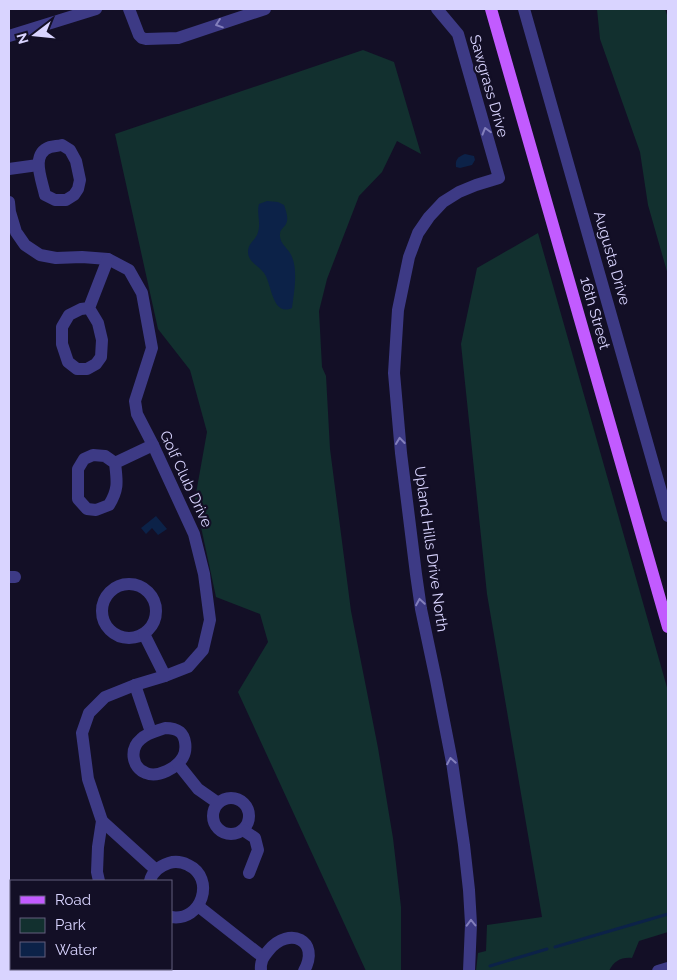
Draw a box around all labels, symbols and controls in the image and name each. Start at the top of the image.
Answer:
north arrow [10,10,60,60]
one-way arrow [215,19,223,29]
text: N [13,31,32,46]
street label: Sawgrass Drive [466,33,512,139]
one-way arrow [481,127,491,135]
street label: Augusta Drive [590,209,634,307]
street label: 16th Street [576,275,614,351]
street label: Golf Club Drive [156,428,216,530]
one-way arrow [395,436,406,444]
street label: Upland Hills Drive North [410,465,452,633]
one-way arrow [415,598,426,606]
one-way arrow [447,757,457,766]
legend [10,880,172,970]
text: Road [55,891,91,909]
text: Park [55,916,86,934]
one-way arrow [466,918,476,926]
text: Water [55,941,98,959]

